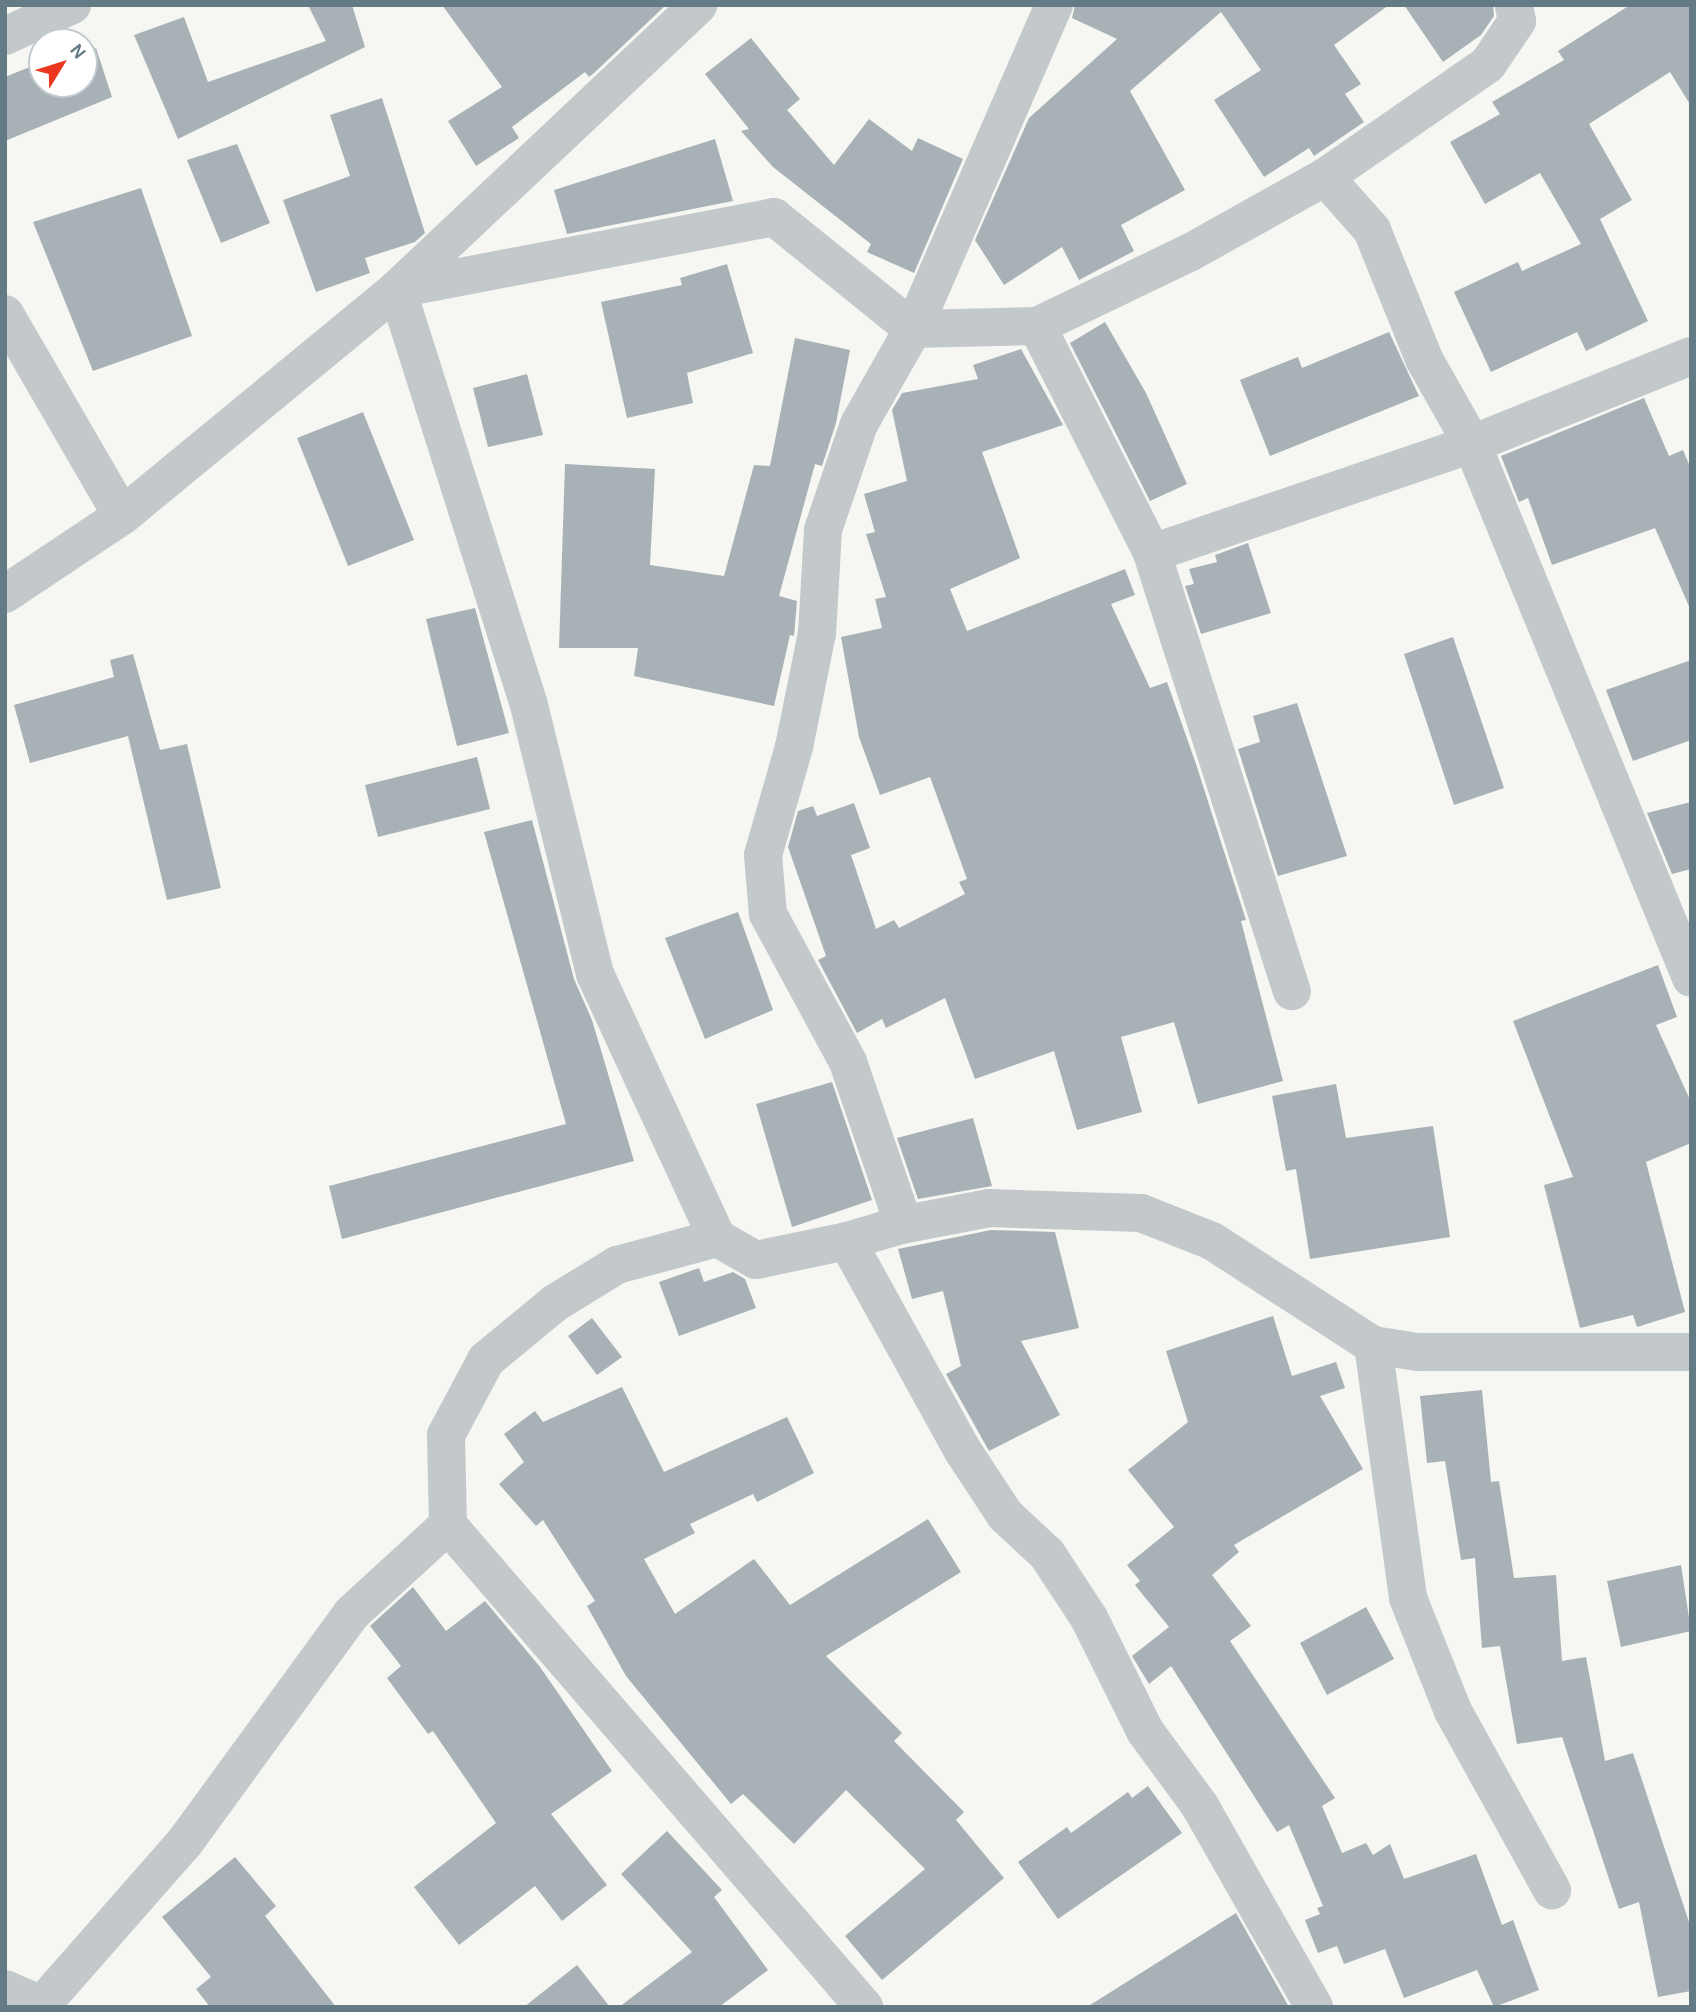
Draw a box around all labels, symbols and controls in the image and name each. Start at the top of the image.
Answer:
north arrow [28,28,98,98]
text: N [65,39,91,63]

